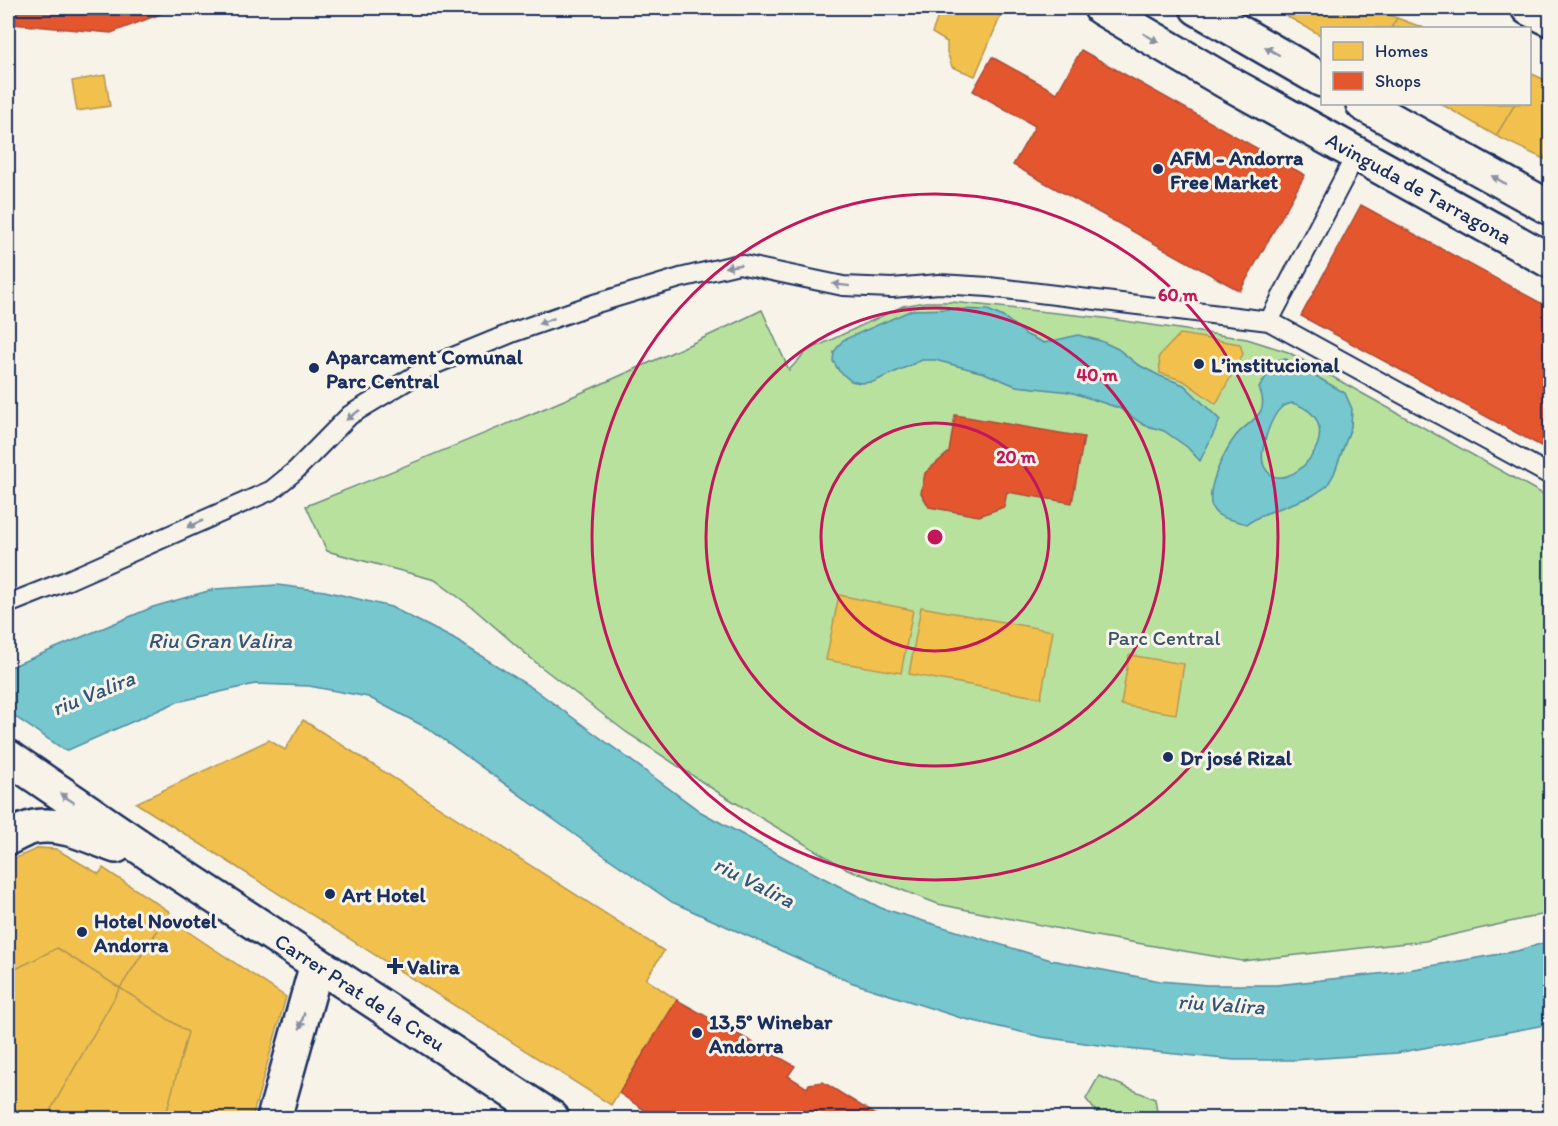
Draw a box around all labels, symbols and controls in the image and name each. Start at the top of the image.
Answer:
legend [1321,27,1531,105]
one-way arrow [1143,33,1160,43]
text: Homes [1375,40,1428,62]
one-way arrow [1263,46,1280,56]
text: Shops [1375,70,1421,92]
street label: Avinguda de Tarragona [1322,127,1516,249]
place label: AFM - Andorra Free Market [1169,145,1304,194]
marker: AFM - Andorra Free Market [1151,162,1165,176]
one-way arrow [1490,175,1507,185]
one-way arrow [723,262,742,271]
one-way arrow [831,281,850,290]
text: 60 m [1158,284,1199,306]
one-way arrow [537,317,555,326]
place label: Aparcament Comunal Parc Central [325,344,524,393]
place label: L’institucional [1211,352,1340,377]
marker: L’institucional [1192,357,1206,371]
marker: Aparcament Comunal Parc Central [307,361,321,375]
text: 40 m [1076,364,1118,386]
one-way arrow [345,409,361,421]
text: 20 m [996,446,1037,468]
one-way arrow [185,519,203,529]
centre of rings [925,527,945,547]
park label: Parc Central [1108,625,1221,650]
water label: Riu Gran Valira [148,627,293,654]
water label: riu Valira [48,664,140,722]
place label: Dr josé Rizal [1180,745,1293,771]
marker: Dr josé Rizal [1161,750,1175,764]
one-way arrow [59,792,76,803]
water label: riu Valira [709,850,800,914]
place label: Art Hotel [341,882,427,907]
marker: Art Hotel [323,887,337,901]
place label: Hotel Novotel Andorra [93,908,218,957]
marker: Hotel Novotel Andorra [75,925,89,939]
street label: Carrer Prat de la Creu [270,928,450,1057]
place label: Valira [407,954,461,979]
marker: Valira [388,959,402,973]
water label: riu Valira [1177,987,1267,1021]
place label: 13,5° Winebar Andorra [708,1009,833,1058]
one-way arrow [297,1012,306,1030]
marker: 13,5° Winebar Andorra [690,1026,704,1040]

